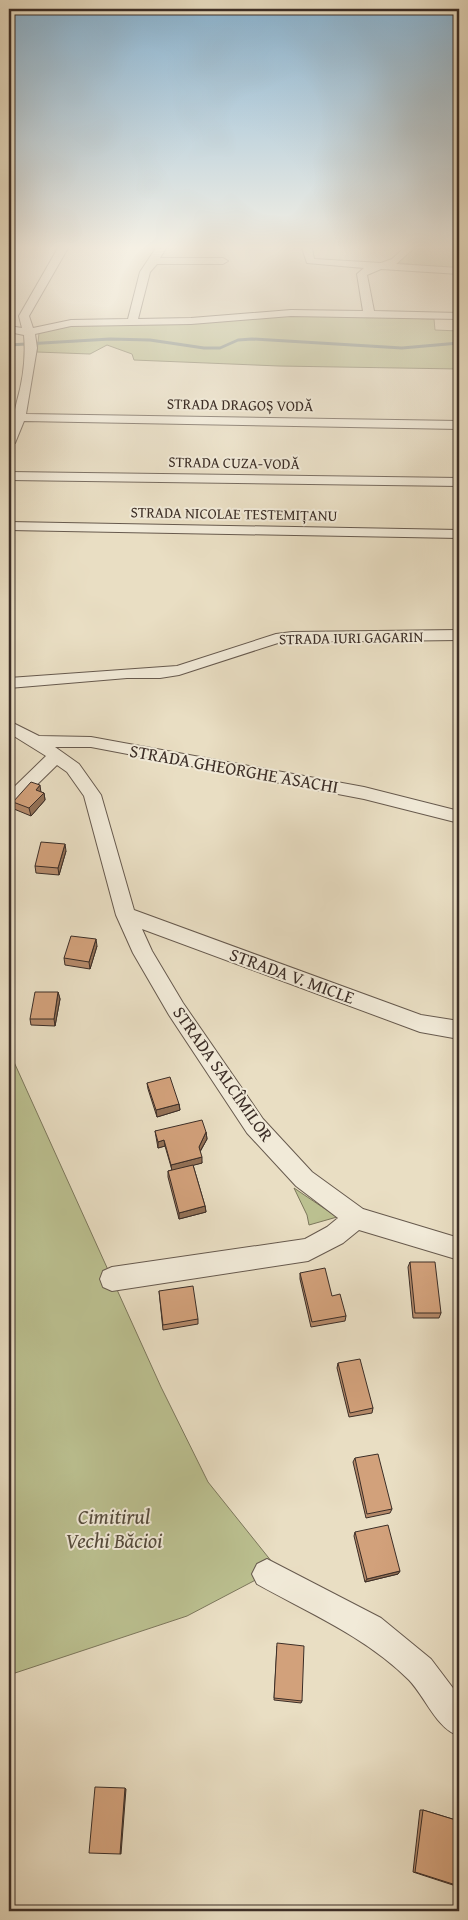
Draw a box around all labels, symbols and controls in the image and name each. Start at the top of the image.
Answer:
street label: STRADA DRAGOȘ VODĂ [167,393,313,416]
street label: STRADA CUZA-VODĂ [168,451,300,474]
street label: STRADA NICOLAE TESTEMIȚANU [130,501,338,526]
street label: STRADA IURI GAGARIN [279,626,424,649]
street label: STRADA GHEORGHE ASACHI [128,737,341,800]
street label: STRADA V. MICLE [226,940,358,1011]
street label: STRADA SALCÎMILOR [167,1001,281,1147]
park label: Cimitirul Vechi Băcioi [66,1501,163,1556]

